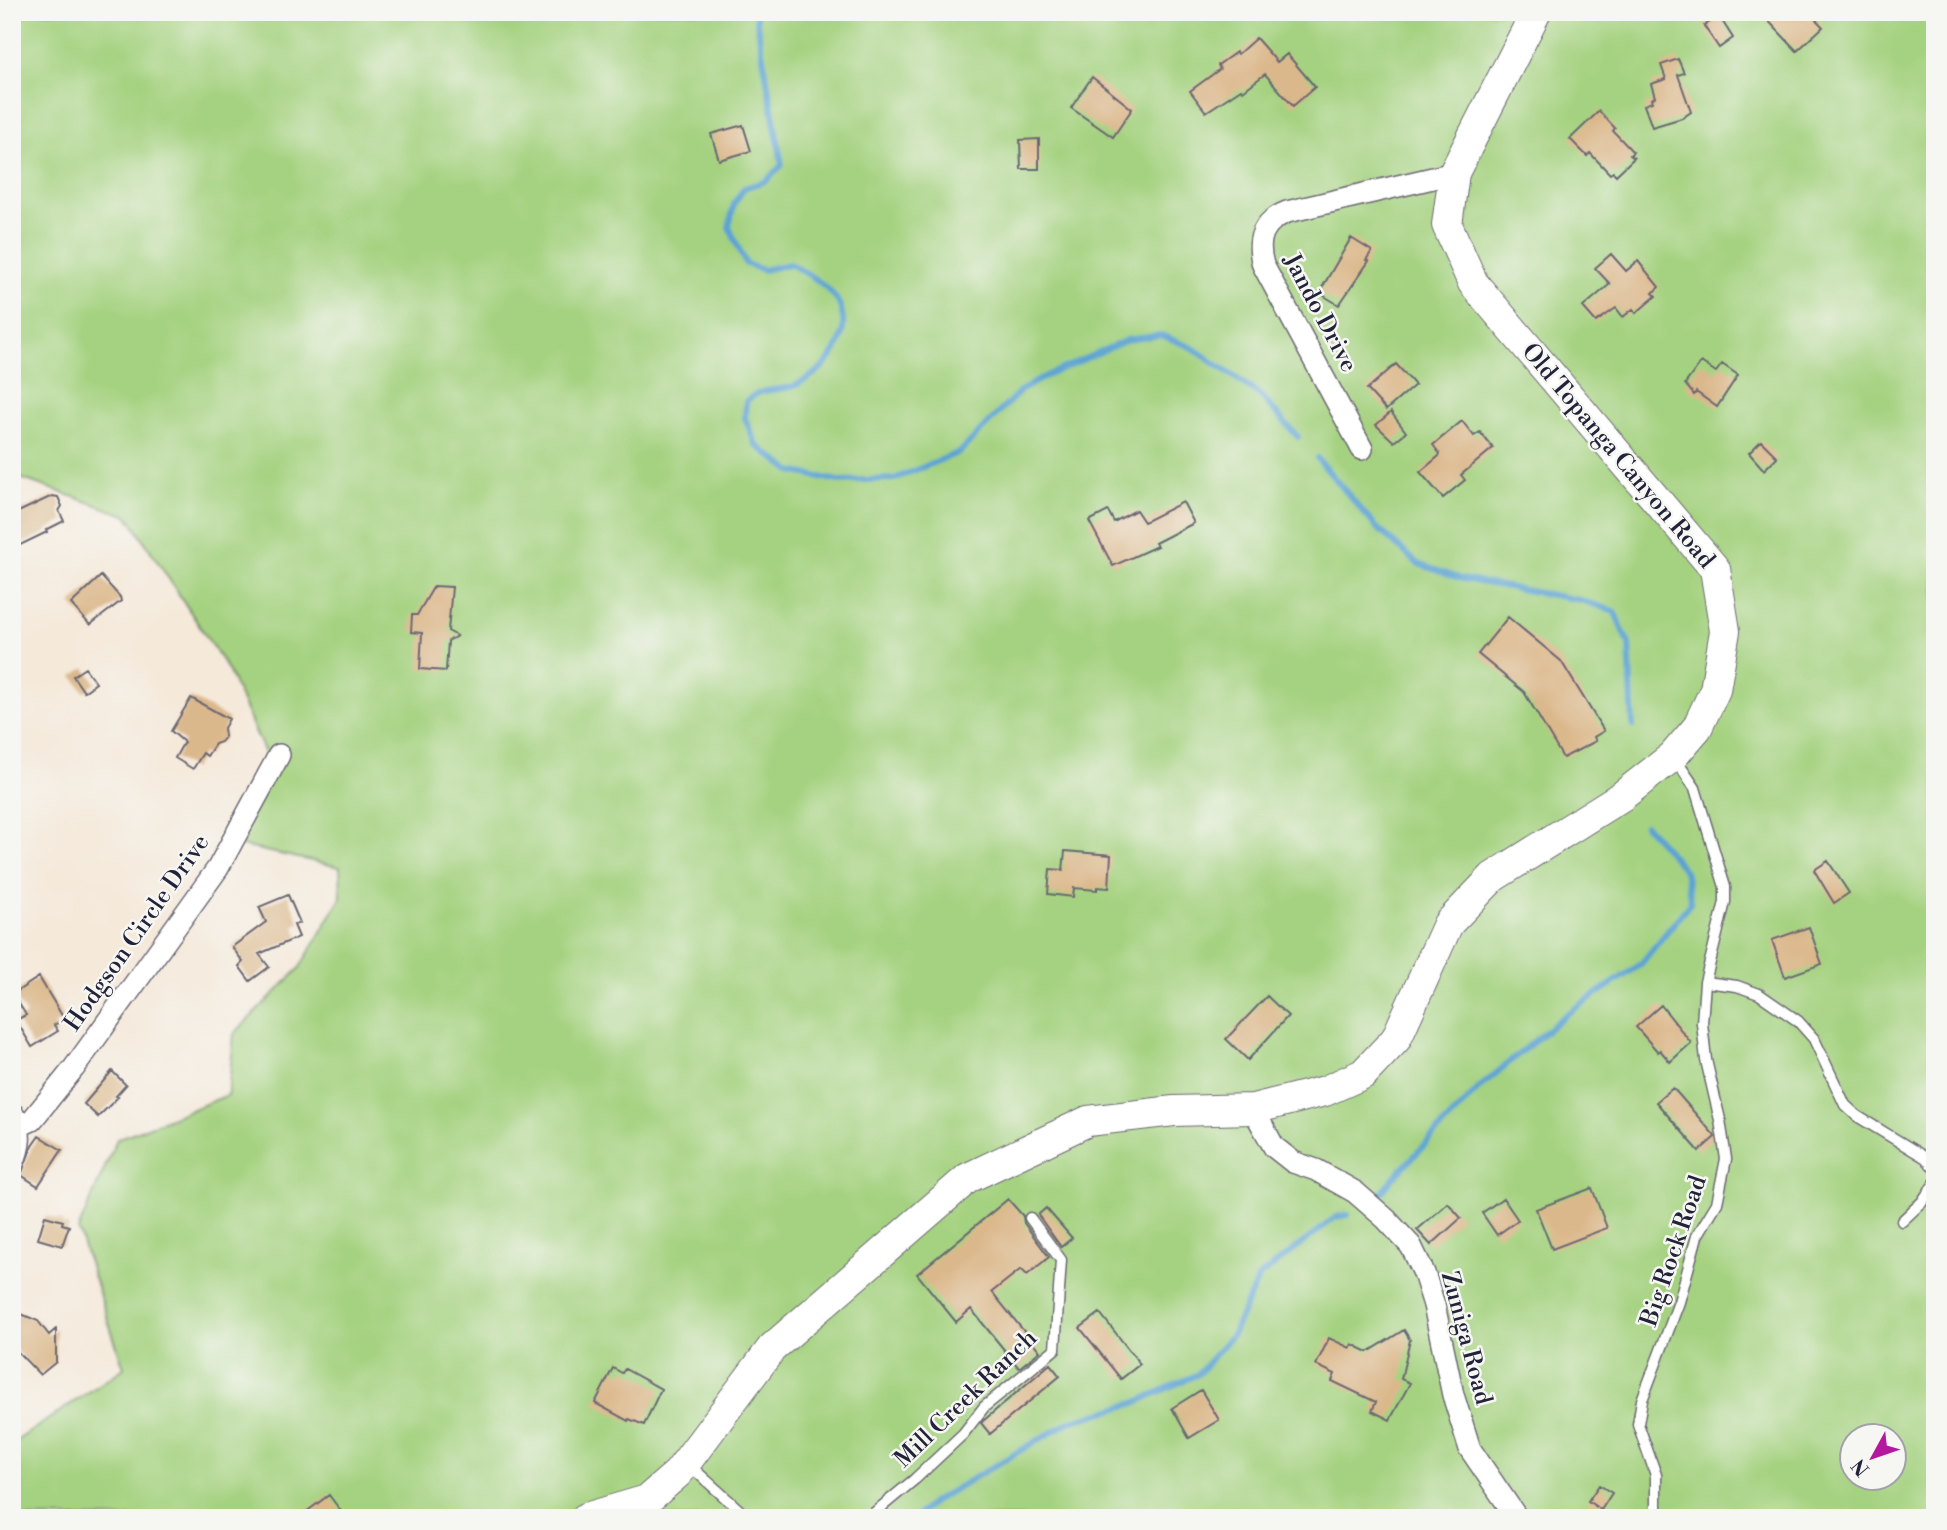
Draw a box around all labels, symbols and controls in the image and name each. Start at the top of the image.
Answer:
street label: Jando Drive [1276,248,1364,377]
street label: Old Topanga Canyon Road [1515,337,1721,575]
street label: Hodgson Circle Drive [58,829,216,1037]
street label: Big Rock Road [1634,1171,1714,1331]
street label: Zuniga Road [1434,1268,1498,1408]
street label: Mill Creek Ranch [888,1323,1044,1475]
north arrow [1839,1422,1909,1492]
text: N [1847,1454,1875,1481]

